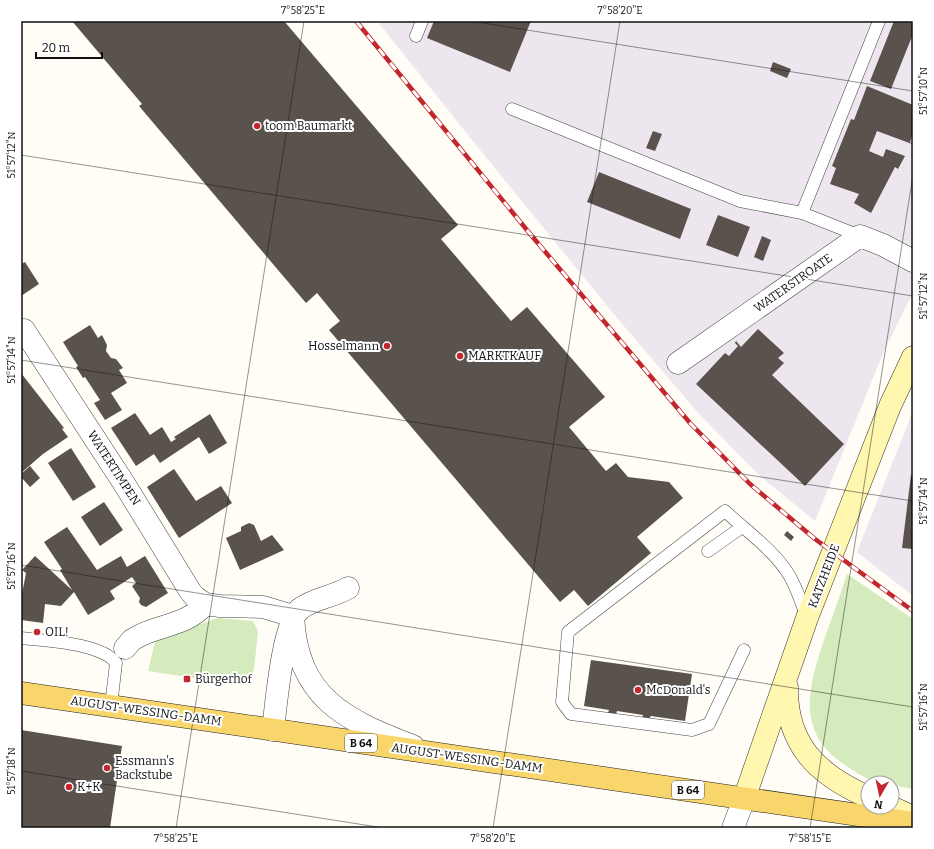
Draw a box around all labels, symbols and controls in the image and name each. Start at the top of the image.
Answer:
text: 7°58'25"E [281,5,325,17]
text: 7°58'20"E [597,5,643,17]
scale bar [36,34,102,60]
text: 20 m [42,41,71,55]
text: 51°57'10"N [918,67,930,115]
place label: toom Baumarkt [265,119,353,133]
marker: toom Baumarkt [252,121,262,131]
text: 51°57'12"N [6,131,18,179]
street label: WATERSTROATE [751,251,835,315]
text: 51°57'12"N [918,272,930,320]
text: 51°57'14"N [6,336,18,384]
place label: Hosselmann [308,339,379,353]
marker: Hosselmann [382,341,392,351]
place label: MARKTKAUF [468,349,541,363]
marker: MARKTKAUF [455,351,465,361]
street label: WATERTIMPEN [85,428,144,508]
text: 51°57'14"N [918,477,930,525]
text: 51°57'16"N [6,542,18,590]
street label: KATZHEIDE [805,542,843,610]
place label: OIL! [45,625,69,639]
marker: OIL! [32,627,42,637]
place label: Bürgerhof [195,672,253,686]
marker: Bürgerhof [182,674,192,684]
place label: McDonald's [646,683,711,697]
text: 51°57'16"N [918,683,930,731]
marker: McDonald's [633,685,643,695]
street label: AUGUST-WESSING-DAMM [70,693,223,729]
road number: B 64 [345,734,377,752]
street label: AUGUST-WESSING-DAMM [391,740,544,776]
text: 51°57'18"N [6,747,18,795]
place label: Essmann's Backstube [115,754,174,782]
marker: Essmann's Backstube [102,763,112,773]
north arrow [860,775,900,815]
place label: K+K [77,780,101,794]
road number: B 64 [672,781,704,799]
marker: K+K [64,782,74,792]
text: N [873,797,884,811]
text: 7°58'25"E [154,833,198,845]
text: 7°58'20"E [470,833,516,845]
text: 7°58'15"E [789,833,831,845]

